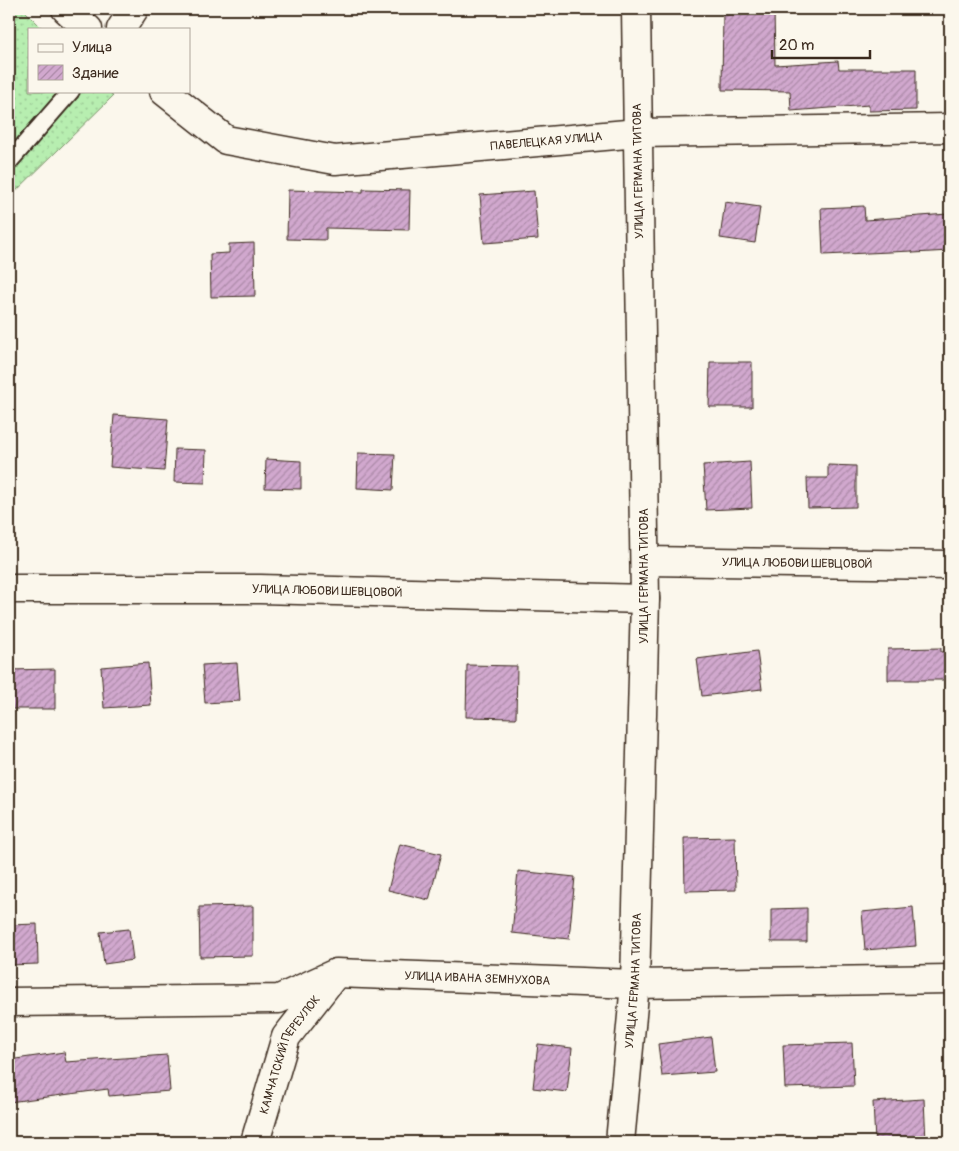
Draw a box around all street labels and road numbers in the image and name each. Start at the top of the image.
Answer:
street label: УЛИЦА ГЕРМАНА ТИТОВА [630,103,647,239]
street label: ПАВЕЛЕЦКАЯ УЛИЦА [490,129,603,154]
street label: УЛИЦА ГЕРМАНА ТИТОВА [637,508,652,644]
street label: УЛИЦА ЛЮБОВИ ШЕВЦОВОЙ [722,555,872,572]
street label: УЛИЦА ЛЮБОВИ ШЕВЦОВОЙ [252,582,402,601]
street label: УЛИЦА ГЕРМАНА ТИТОВА [622,912,645,1049]
street label: УЛИЦА ИВАНА ЗЕМНУХОВА [404,969,551,989]
street label: КАМЧАТСКИЙ ПЕРЕУЛОК [257,992,324,1116]

